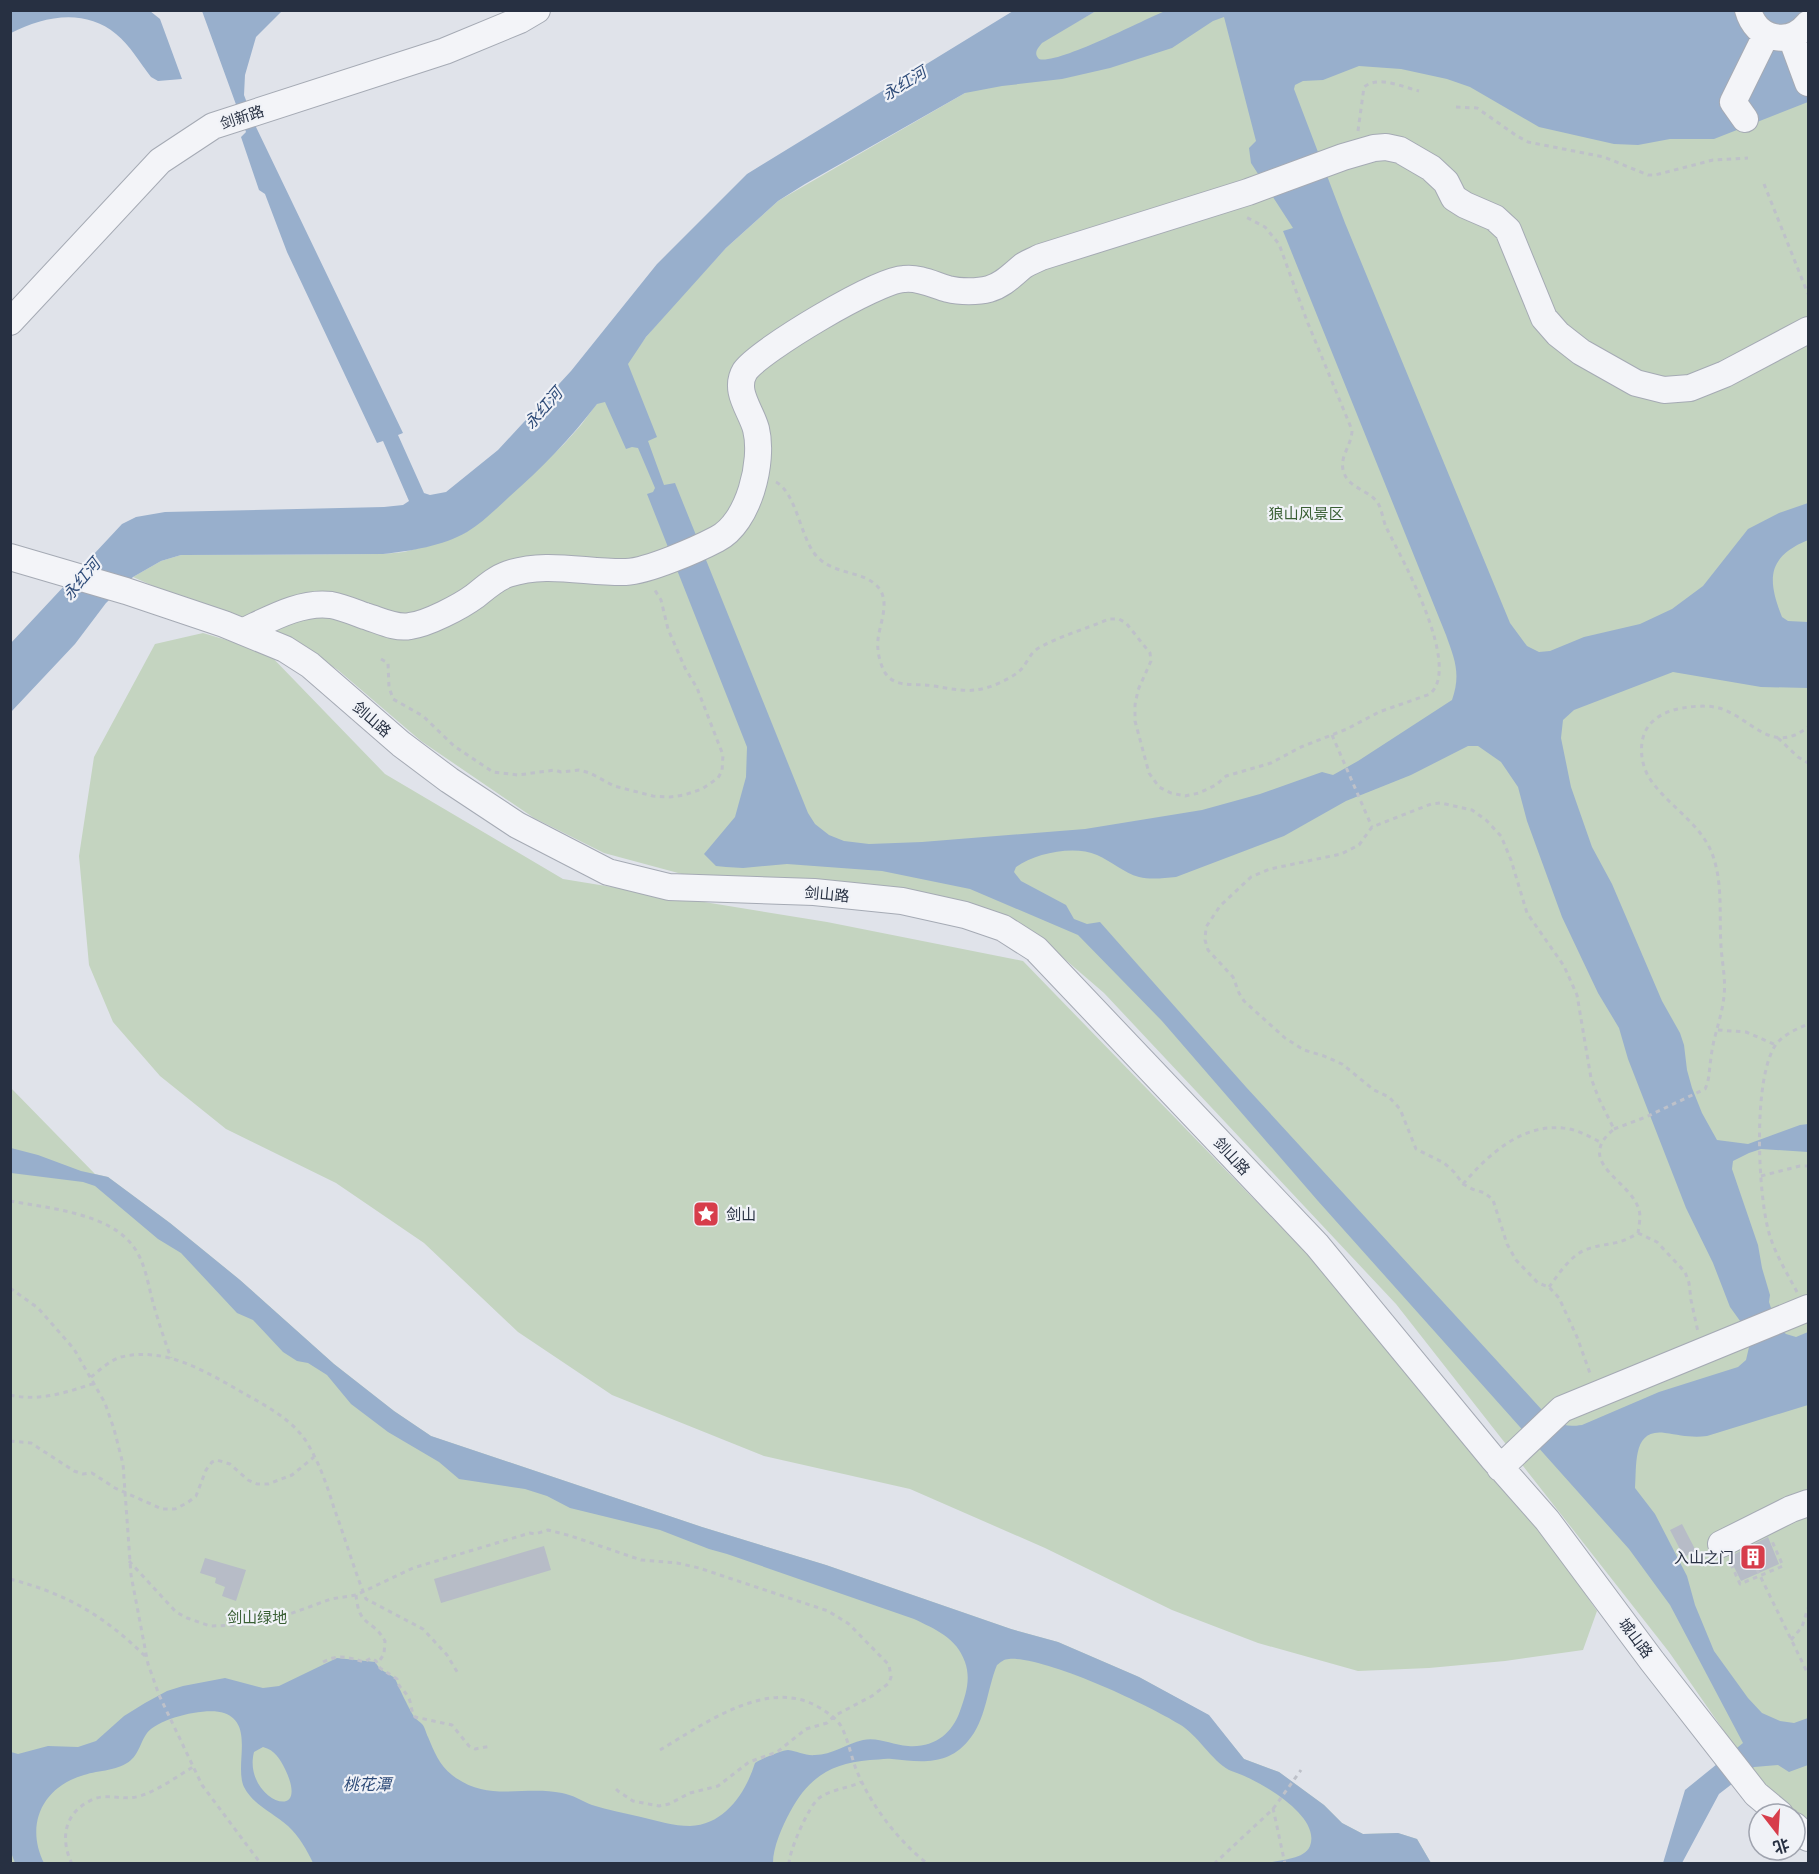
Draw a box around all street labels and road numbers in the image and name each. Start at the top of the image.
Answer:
street label: 剑新路 [217,100,267,134]
street label: 剑山路 [348,696,396,742]
street label: 剑山路 [804,882,850,906]
street label: 剑山路 [1209,1132,1255,1180]
street label: 城山路 [1614,1614,1658,1662]

